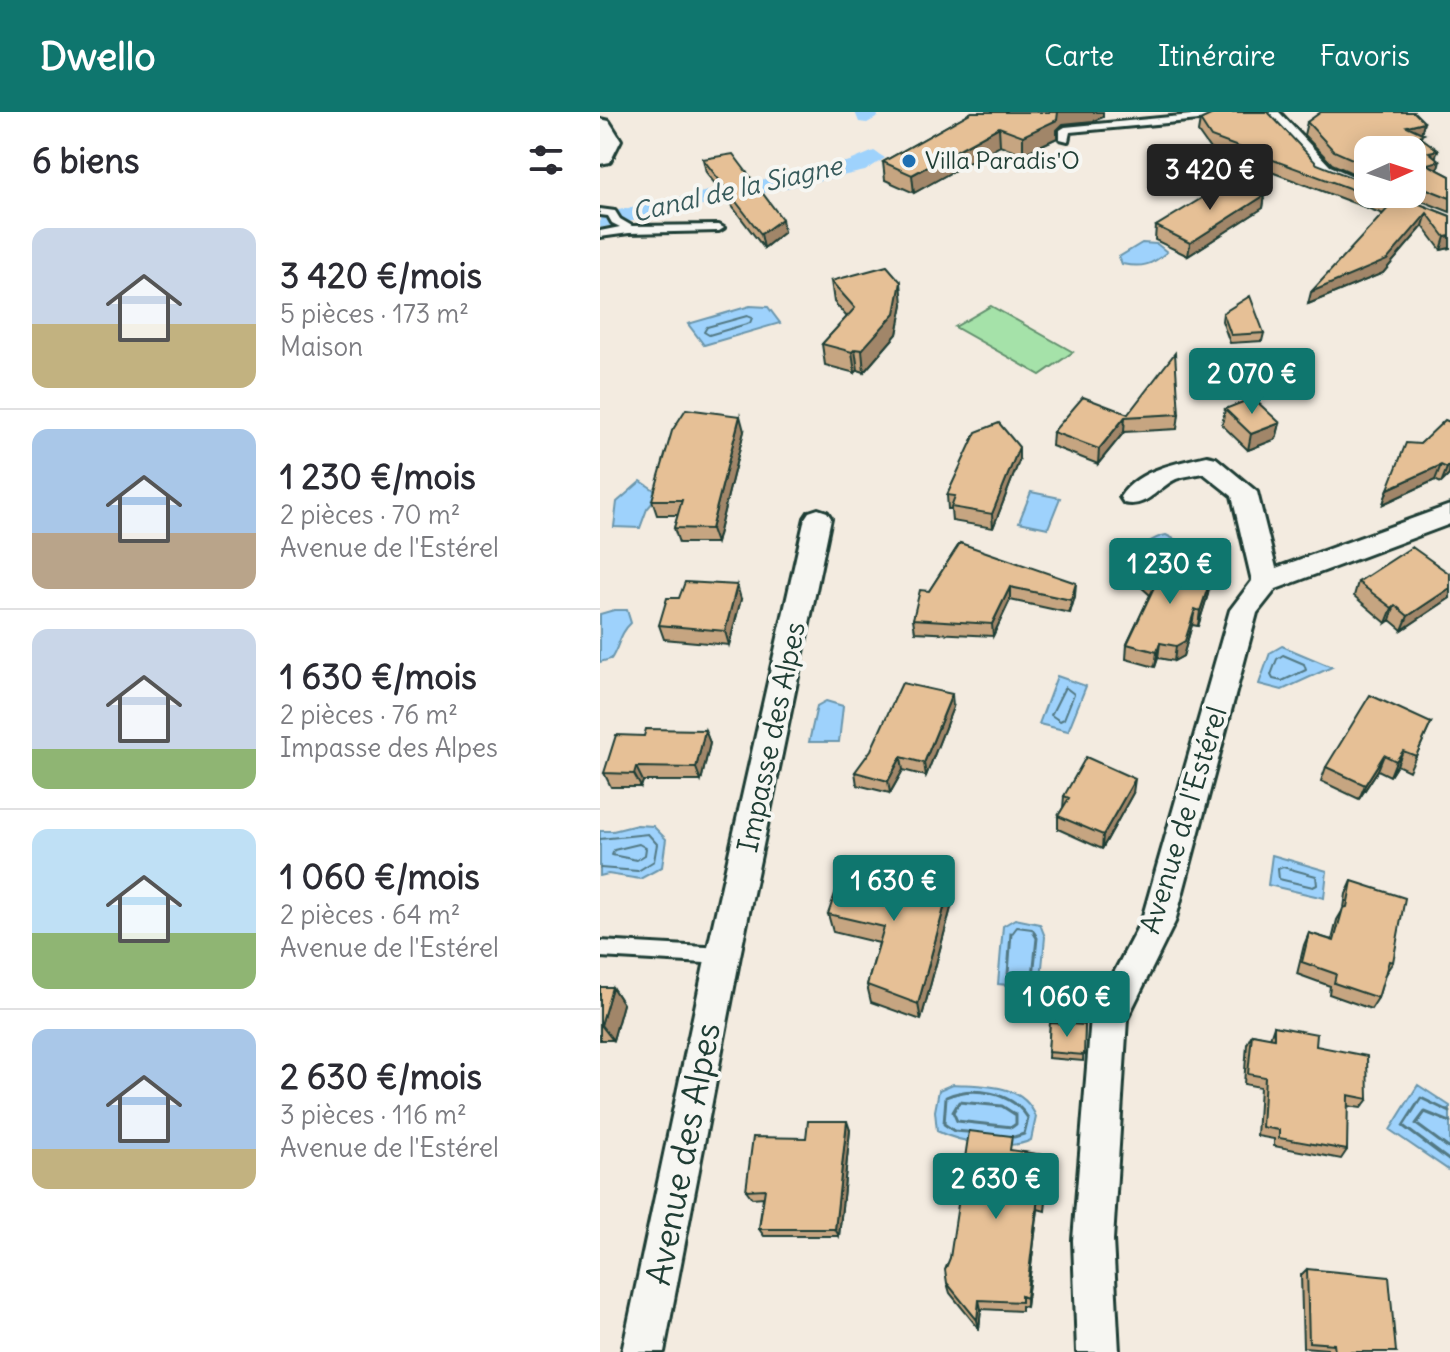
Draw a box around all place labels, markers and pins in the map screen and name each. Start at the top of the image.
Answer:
pin: 3 420 € [1136,144,1284,212]
place label: Villa Paradis'O [925,145,1080,175]
marker: Villa Paradis'O [900,152,918,170]
pin: 2 070 € [1178,348,1326,416]
pin: 1 230 € [1096,538,1244,606]
pin: 1 630 € [820,855,968,923]
pin: 1 060 € [993,971,1141,1039]
pin: 2 630 € [922,1153,1070,1221]

